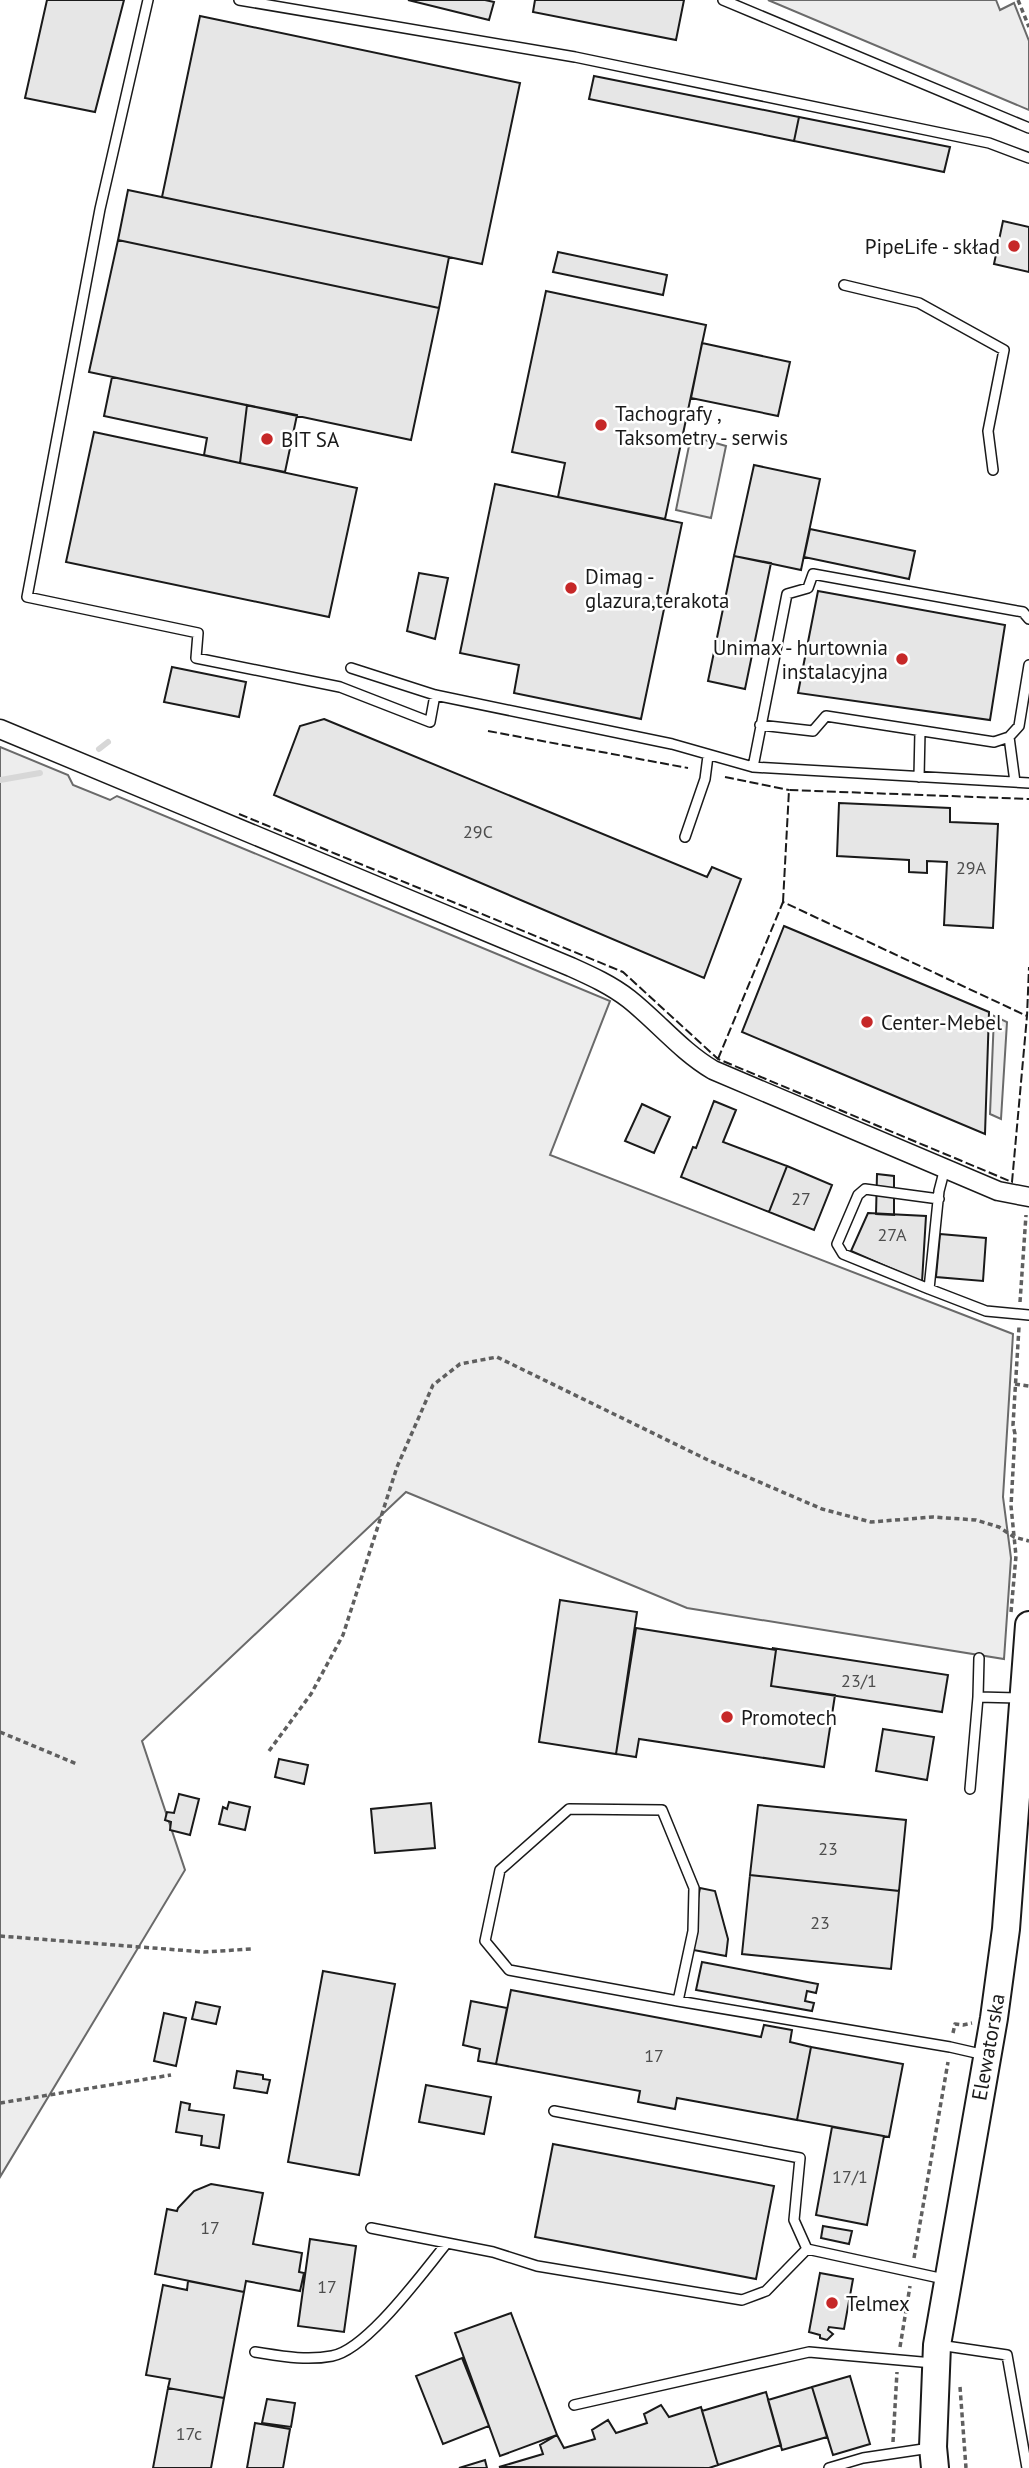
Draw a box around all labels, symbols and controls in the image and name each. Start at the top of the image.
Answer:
place label: PipeLife - skład [865,233,1000,260]
marker: PipeLife - skład [1006,238,1022,254]
place label: Tachografy , Taksometry - serwis [615,400,788,451]
marker: Tachografy , Taksometry - serwis [593,417,609,433]
place label: BIT SA [281,426,340,453]
marker: BIT SA [259,431,275,447]
place label: Dimag - glazura,terakota [585,563,730,614]
marker: Dimag - glazura,terakota [563,580,579,596]
place label: Unimax - hurtownia instalacyjna [713,634,888,685]
marker: Unimax - hurtownia instalacyjna [894,651,910,667]
house number: 29C [463,820,493,843]
house number: 29A [956,856,987,879]
place label: Center-Mebel [881,1009,1002,1036]
marker: Center-Mebel [859,1014,875,1030]
house number: 27 [791,1187,811,1210]
house number: 27A [877,1223,907,1246]
house number: 23/1 [841,1669,877,1692]
place label: Promotech [741,1704,837,1731]
marker: Promotech [719,1709,735,1725]
house number: 23 [818,1837,838,1860]
house number: 23 [810,1911,830,1934]
street label: Elewatorska [965,1991,1011,2103]
house number: 17 [644,2044,664,2067]
house number: 17/1 [832,2165,868,2188]
house number: 17 [200,2216,220,2239]
house number: 17 [317,2275,337,2298]
place label: Telmex [846,2290,910,2317]
marker: Telmex [824,2295,840,2311]
house number: 17c [176,2422,202,2445]

